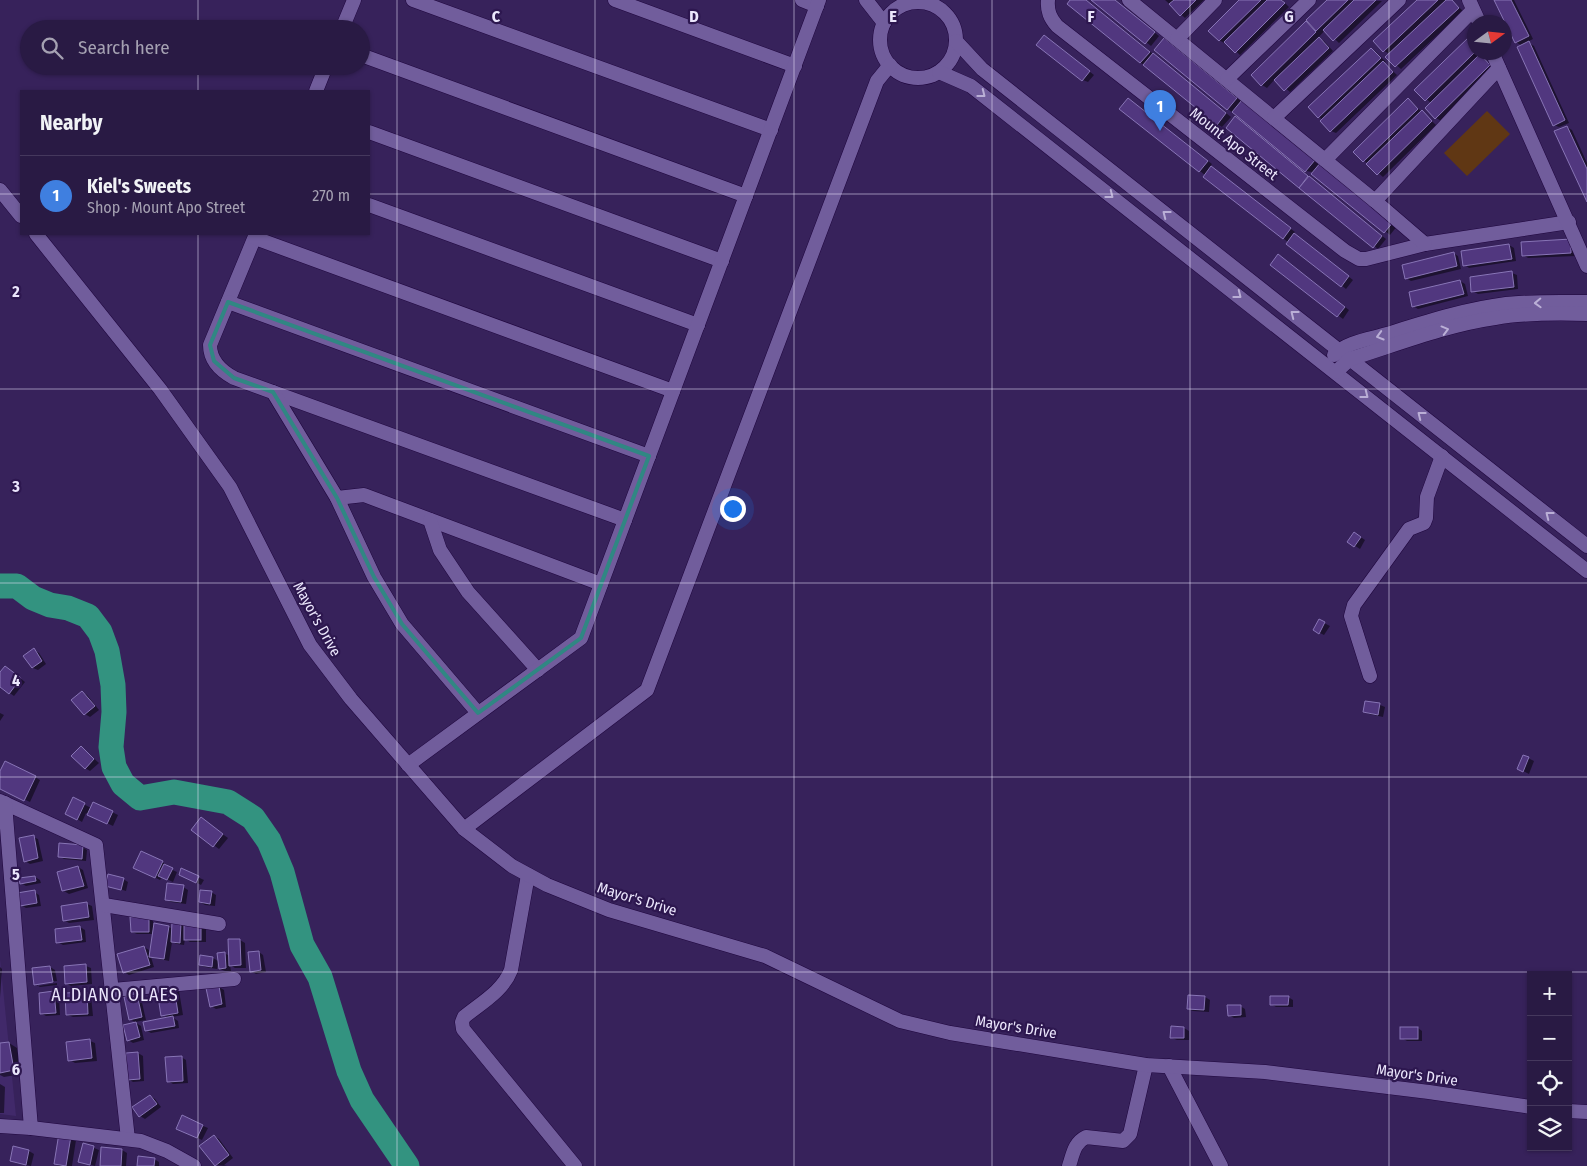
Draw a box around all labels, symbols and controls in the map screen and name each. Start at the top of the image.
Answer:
text: C [492,7,501,26]
text: D [689,7,699,26]
text: E [889,7,897,26]
text: F [1087,7,1095,26]
text: G [1284,7,1294,26]
north arrow [1467,15,1512,60]
search box [20,20,370,75]
icon: search [38,34,66,62]
text: Search here [78,36,170,59]
one-way arrow [976,89,985,97]
pin: 1 [1144,90,1176,131]
street label: Mount Apo Street [1186,104,1282,184]
text: Nearby [40,110,102,136]
text: Kiel's Sweets [87,175,191,198]
text: 1 [53,186,59,205]
text: 270 m [312,186,350,205]
one-way arrow [1104,189,1113,197]
text: Shop · Mount Apo Street [87,198,245,217]
one-way arrow [1163,211,1172,219]
text: 2 [11,282,20,301]
one-way arrow [1232,289,1242,298]
one-way arrow [1534,297,1542,308]
one-way arrow [1291,311,1300,319]
one-way arrow [1441,325,1449,335]
one-way arrow [1376,330,1384,340]
one-way arrow [1359,390,1368,398]
one-way arrow [1418,412,1427,420]
text: 3 [11,477,20,496]
your location [720,496,746,522]
one-way arrow [1546,513,1555,521]
street label: Mayor's Drive [289,579,345,659]
text: 4 [12,671,20,690]
text: 5 [12,865,20,884]
street label: Mayor's Drive [595,878,679,920]
map controls [1527,971,1572,1151]
button: + [1527,971,1572,1016]
district label: ALDIANO OLAES [51,984,179,1006]
street label: Mayor's Drive [974,1012,1058,1042]
button: − [1527,1016,1572,1061]
text: 6 [12,1060,20,1079]
street label: Mayor's Drive [1375,1060,1459,1090]
button: locate [1527,1061,1572,1106]
button: layers [1527,1106,1572,1151]

